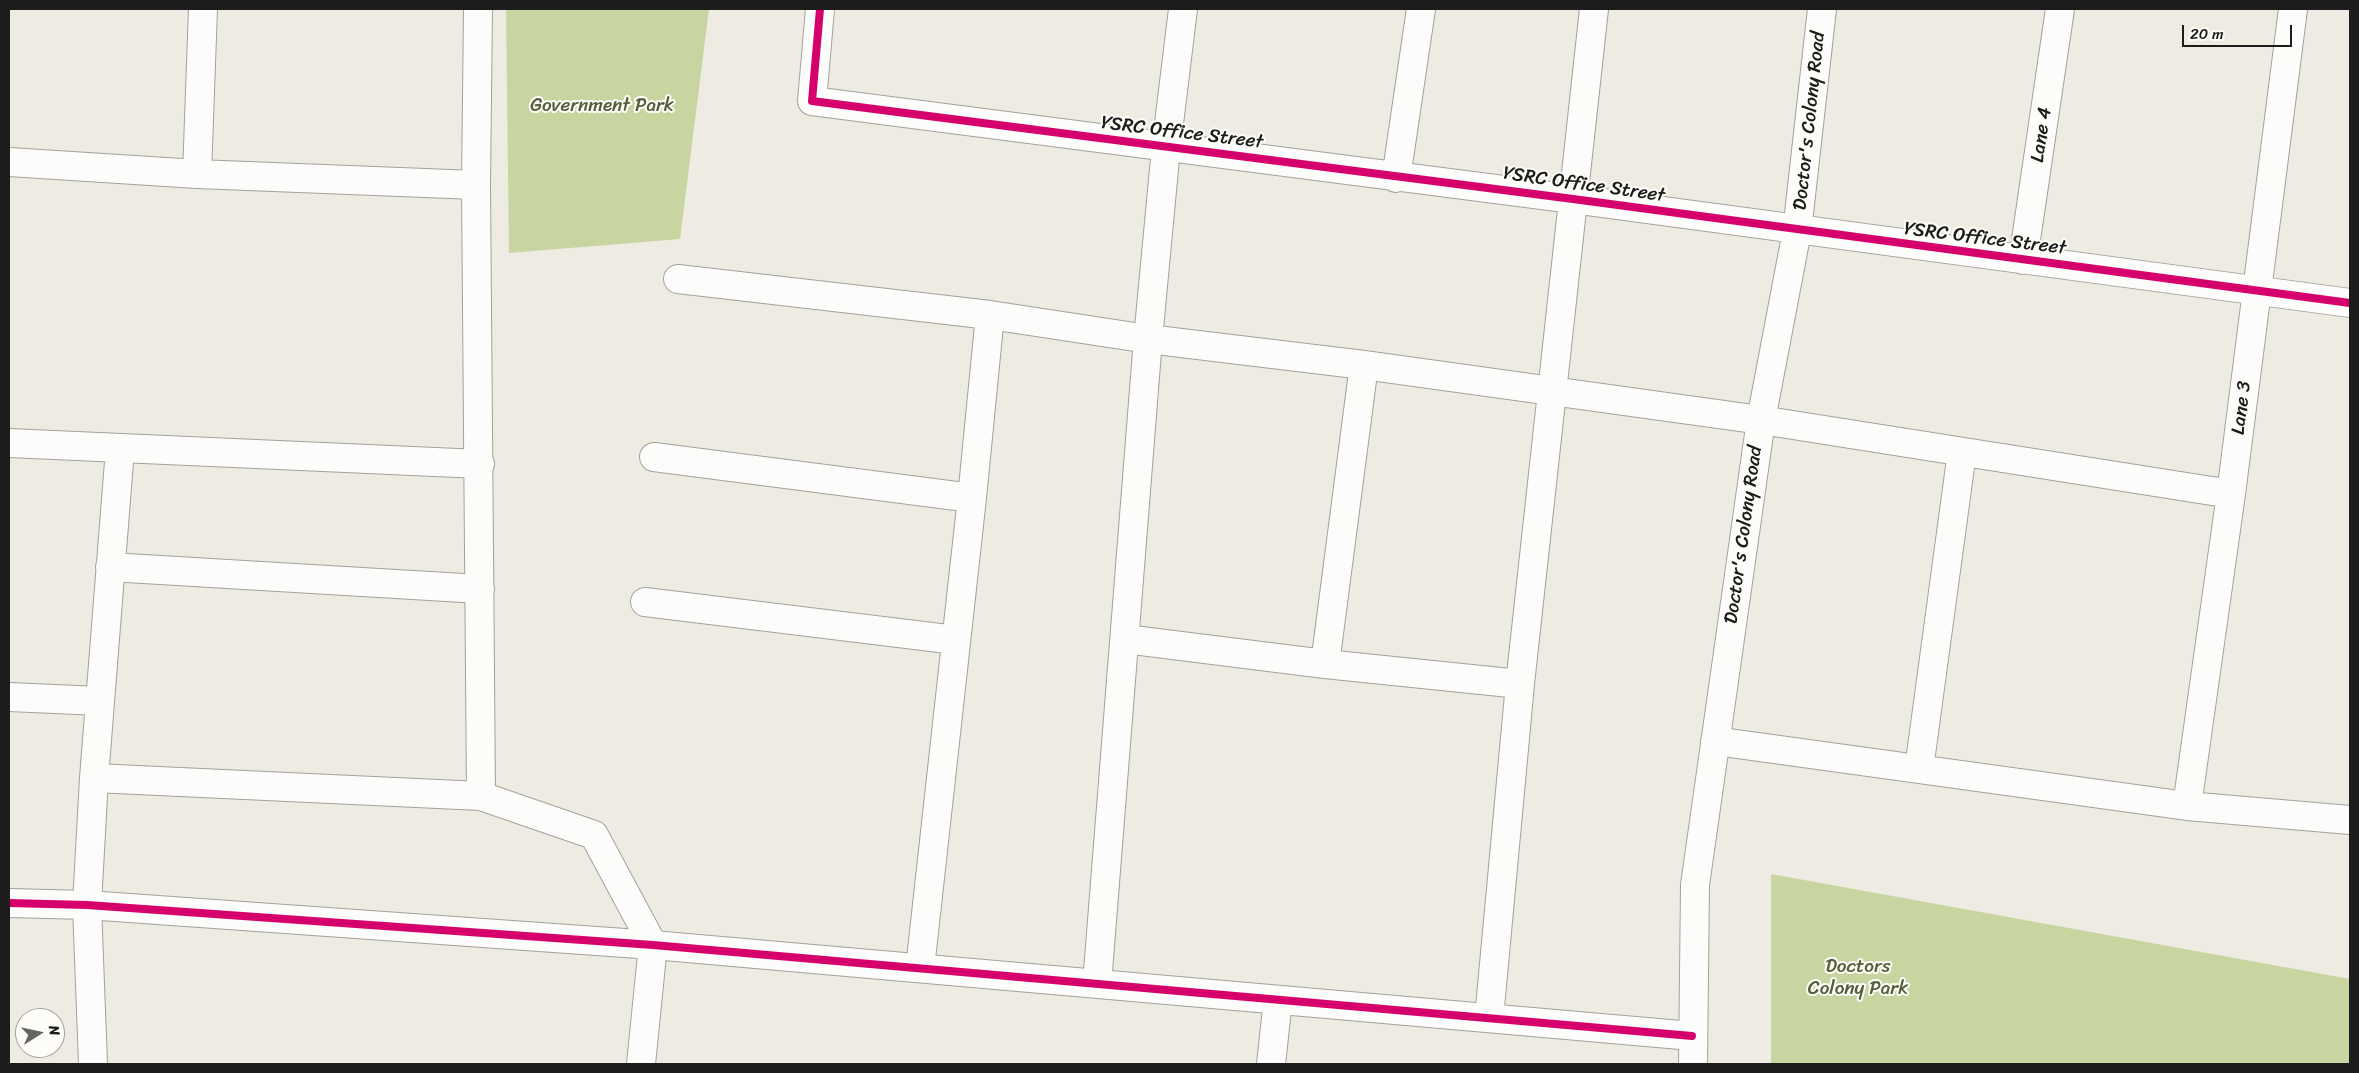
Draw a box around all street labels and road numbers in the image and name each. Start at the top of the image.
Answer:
street label: Doctor's Colony Road [1789,31,1831,211]
street label: Lane 4 [2027,106,2057,164]
street label: YSRC Office Street [1100,112,1264,154]
street label: YSRC Office Street [1502,162,1666,208]
street label: YSRC Office Street [1903,218,2067,260]
street label: Lane 3 [2227,380,2257,436]
street label: Doctor's Colony Road [1720,445,1768,625]

